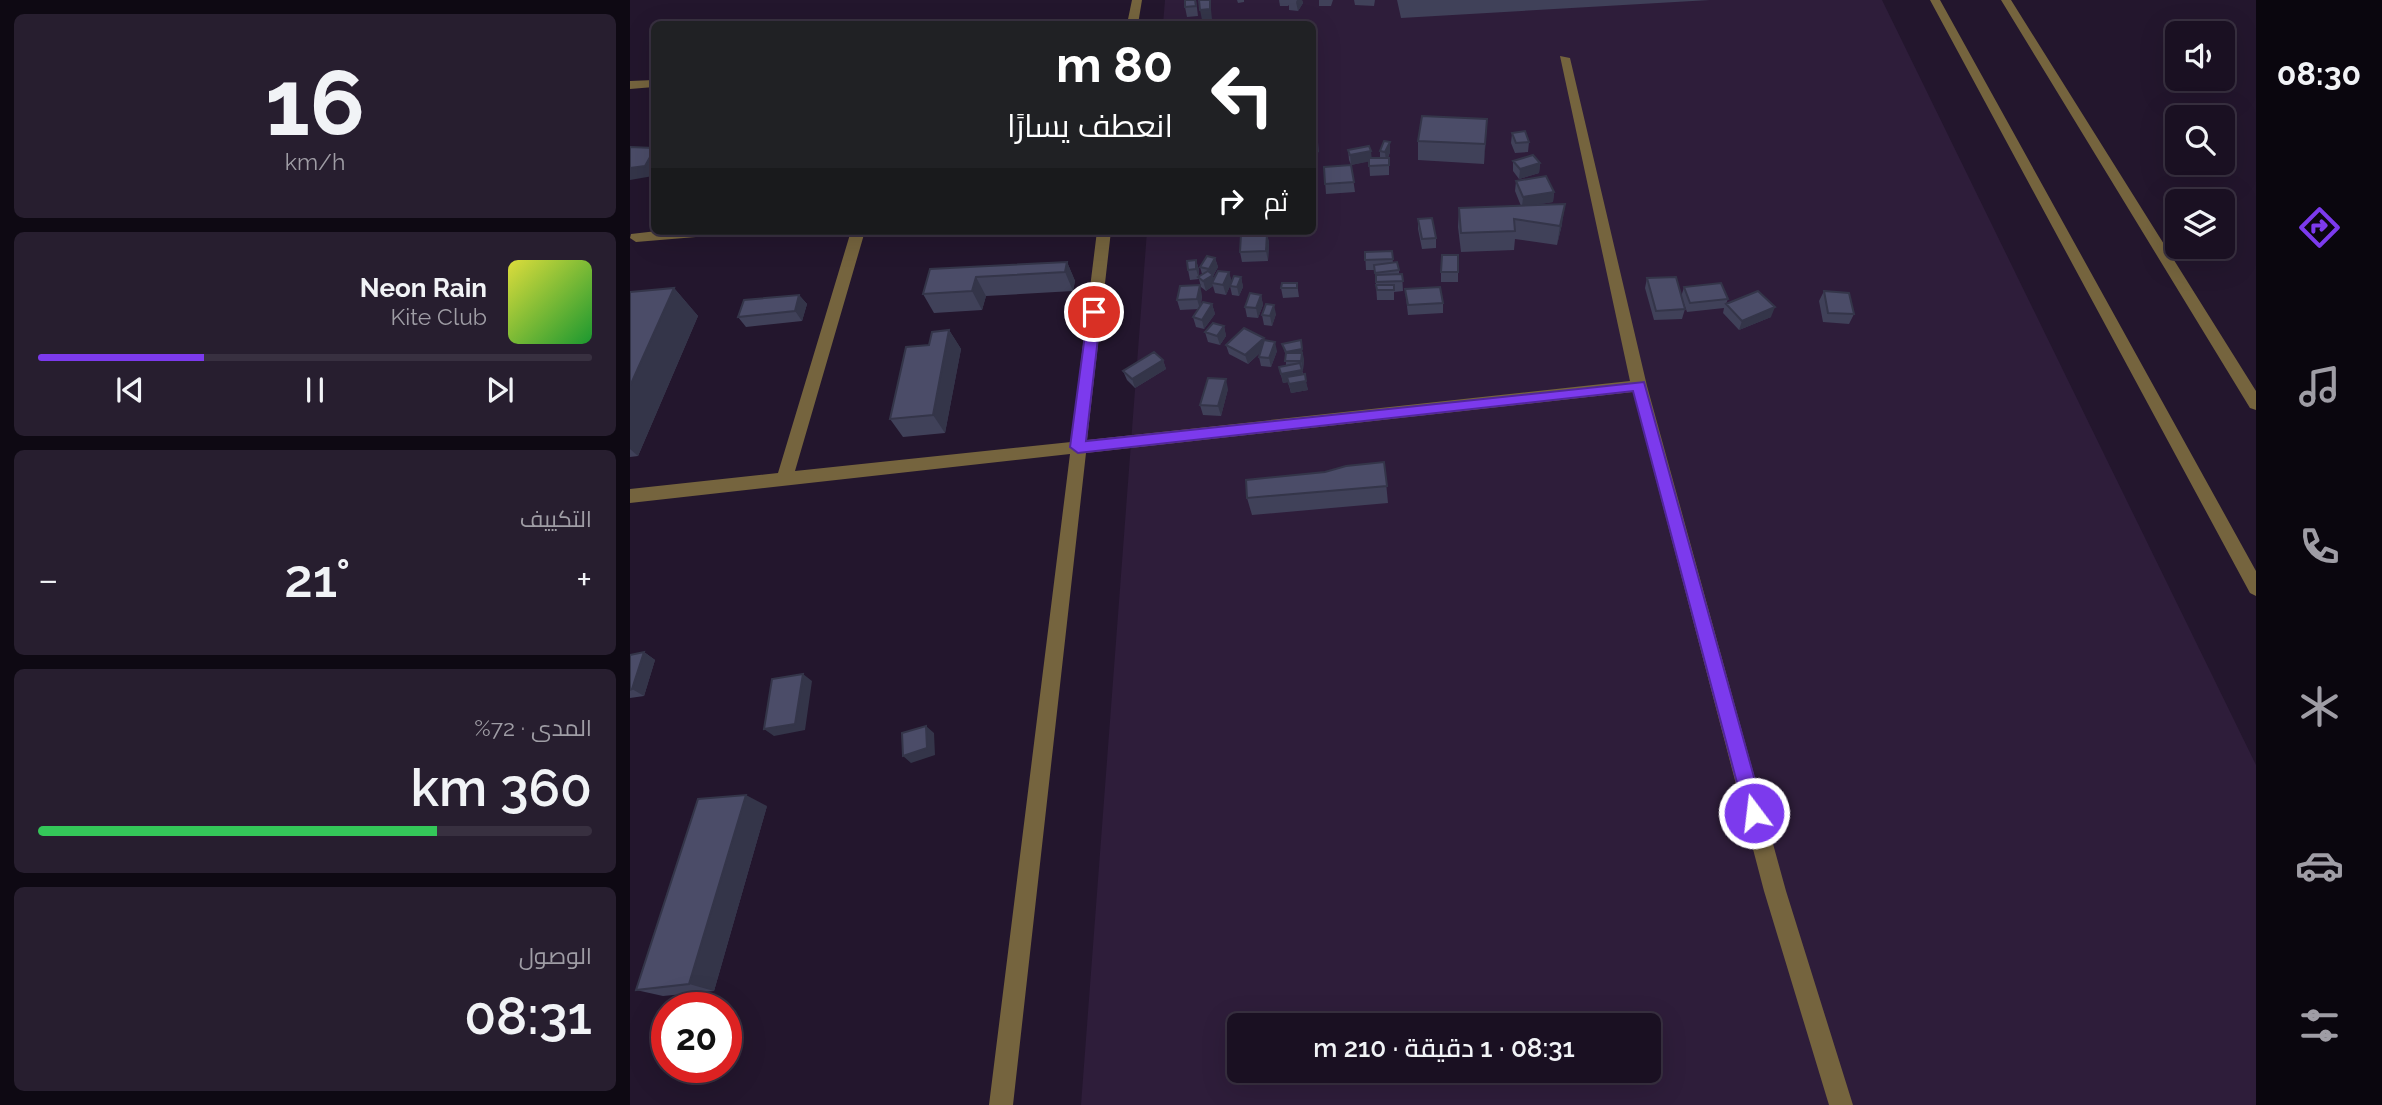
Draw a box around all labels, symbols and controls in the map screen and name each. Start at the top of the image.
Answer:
map controls [2165,21,2235,259]
button: sound [2165,21,2235,91]
text: 80 m [1056,36,1173,93]
text: 16 [265,49,365,156]
icon: left [1197,49,1288,140]
text: 08:30 [2277,55,2361,92]
button: search [2165,105,2235,175]
text: انعطف يسارًا [1007,107,1173,144]
text: km/h [285,148,345,175]
icon: right [1212,182,1250,220]
text: ثم [1264,187,1288,217]
button: layers [2165,189,2235,259]
icon: directions [2295,203,2344,252]
text: Neon Rain [360,273,487,303]
pin [1064,282,1124,342]
icon: arrive [1075,293,1113,331]
text: Kite Club [390,303,487,330]
icon: music [2295,362,2344,411]
icon: previous [111,371,149,409]
icon: pause [296,371,334,409]
icon: next [481,371,519,409]
text: التكييف [520,505,592,532]
icon: phone [2295,522,2344,571]
text: 21° [284,548,351,609]
text: − [38,557,58,602]
text: + [576,557,592,602]
icon: climate [2295,682,2344,731]
text: المدى · 72% [474,714,592,741]
text: 360 km [410,757,592,818]
position arrow [1717,776,1791,850]
icon: car [2295,841,2344,890]
text: الوصول [519,942,592,969]
text: 08:31 [464,985,592,1046]
speed limit sign: 20 [651,992,742,1083]
icon: filters [2295,1001,2344,1050]
text: 08:31 · 1 دقيقة · 210 m [1313,1033,1575,1063]

